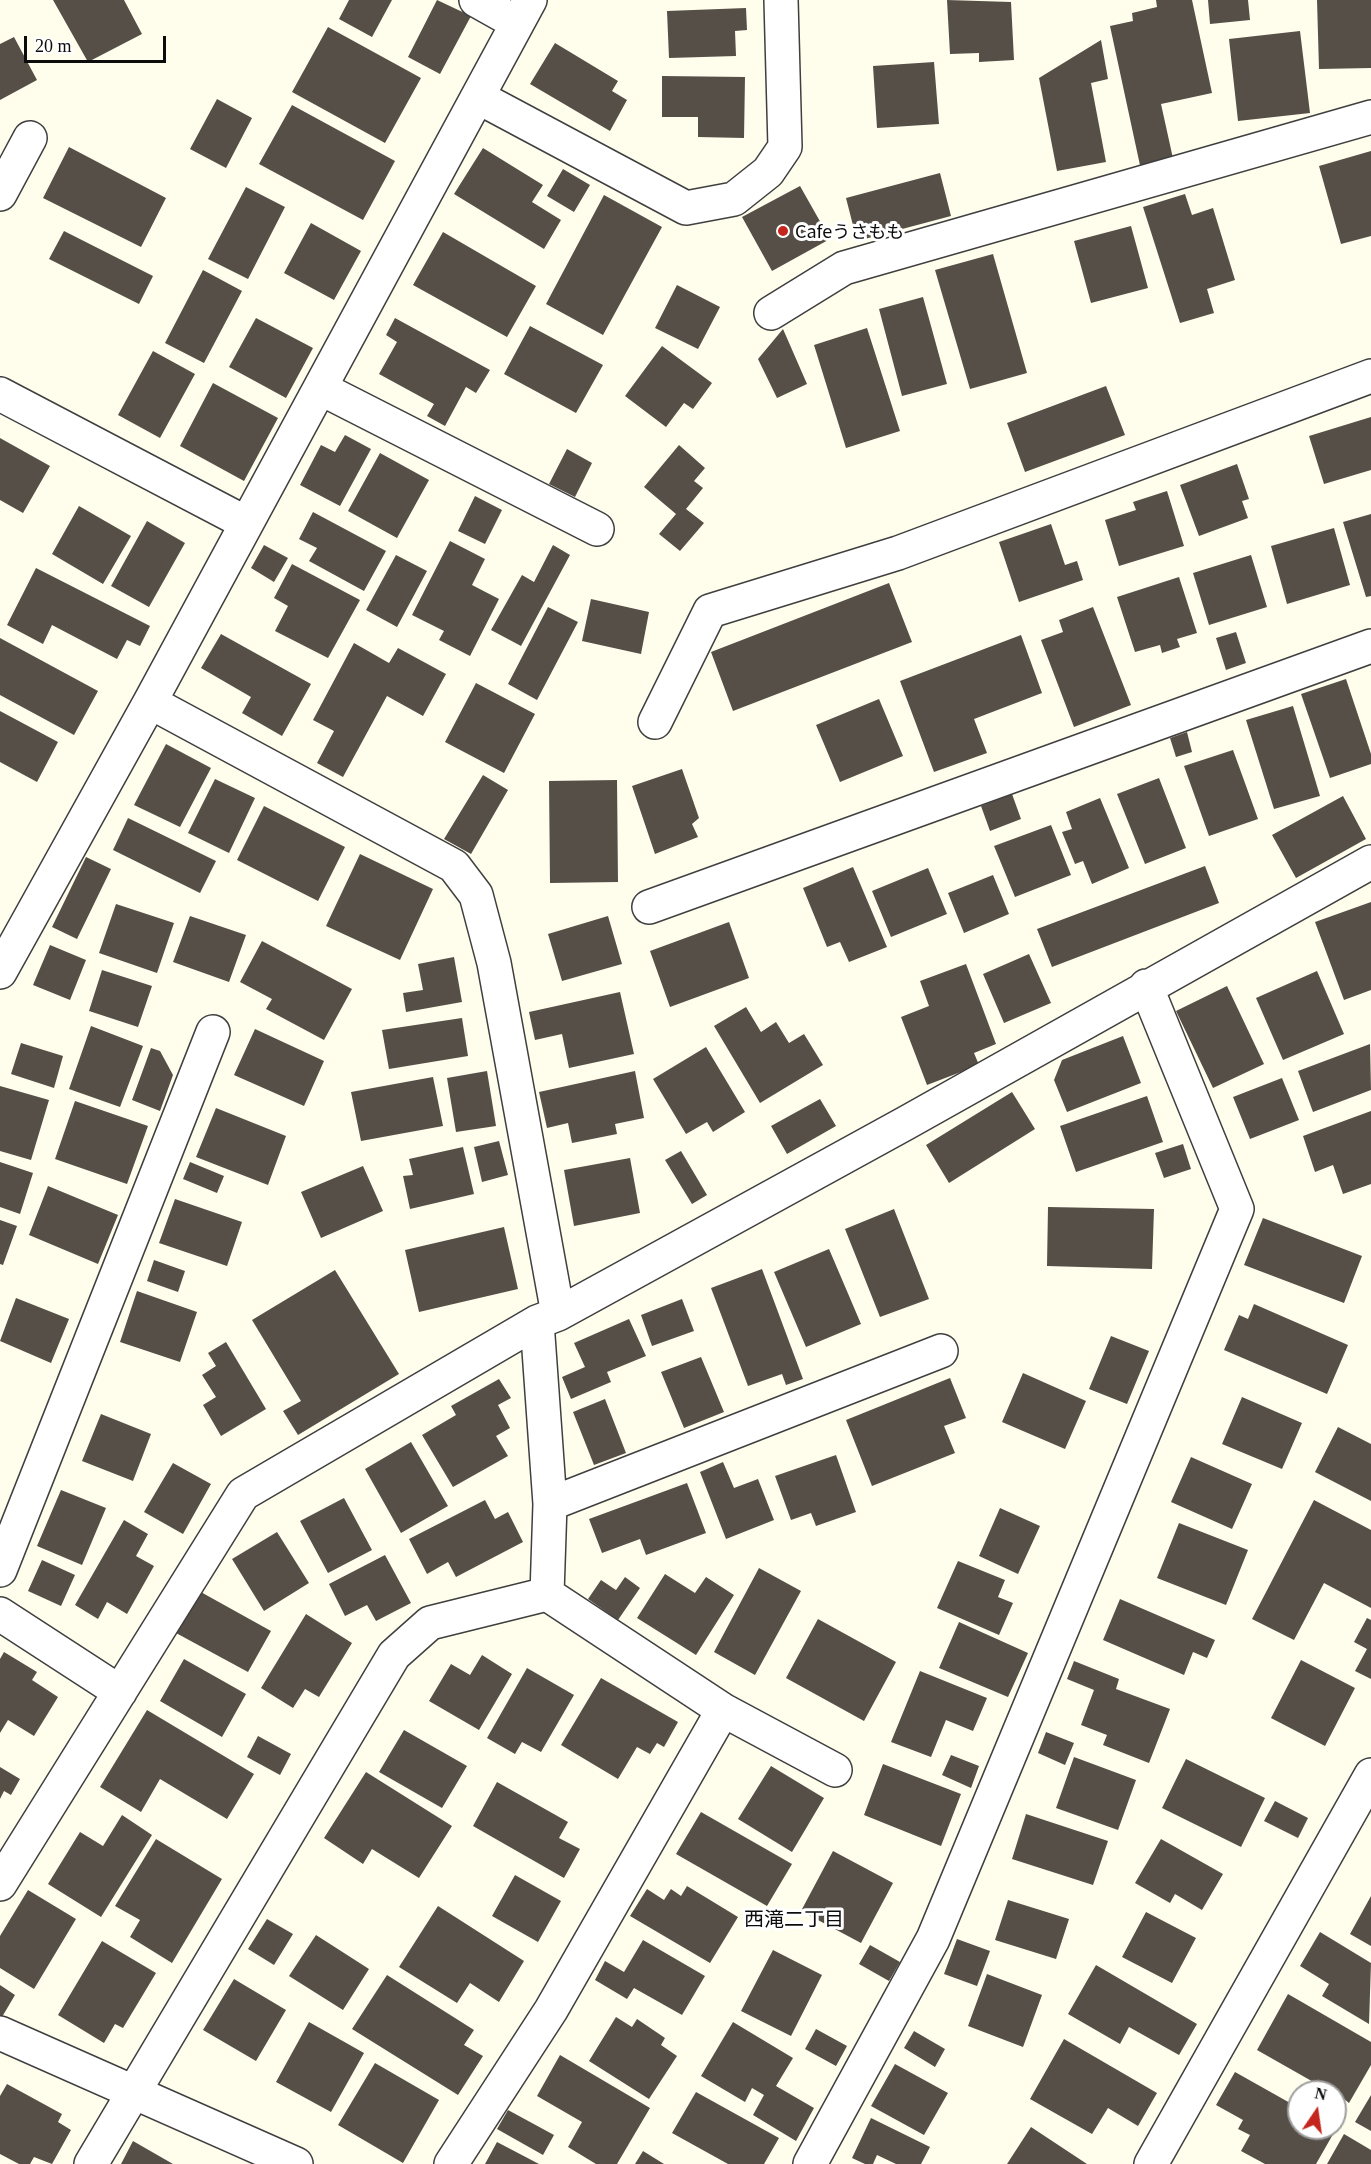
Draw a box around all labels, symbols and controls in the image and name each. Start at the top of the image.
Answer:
scale bar [27,24,170,62]
text: 20 m [35,36,72,56]
place label: Cafeうさもも [795,220,904,242]
marker: Cafeうさもも [776,224,790,238]
district label: 西滝二丁目 [744,1906,844,1930]
north arrow [1287,2080,1347,2140]
text: N [1313,2084,1328,2104]

